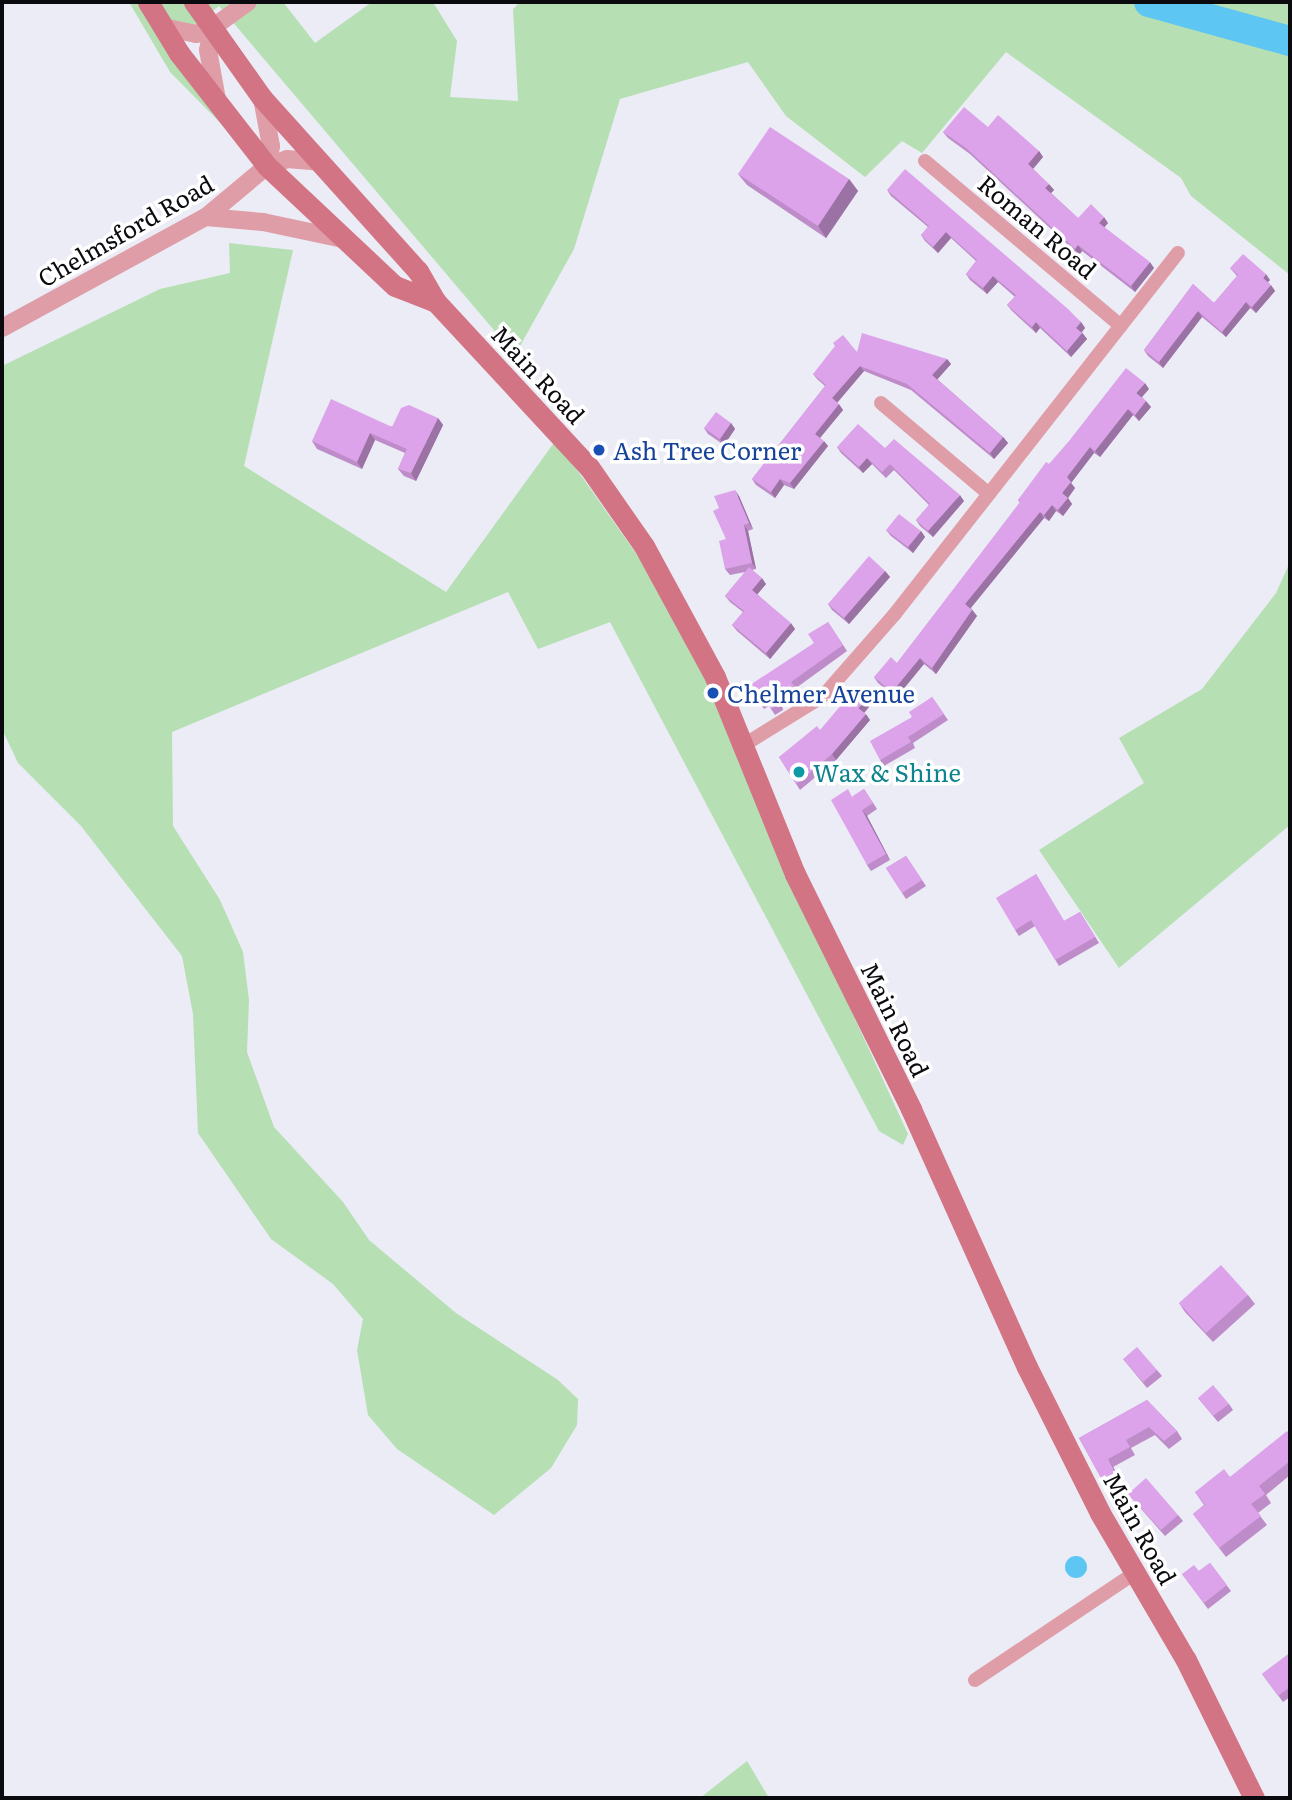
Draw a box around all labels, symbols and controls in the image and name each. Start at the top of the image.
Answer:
street label: Chelmsford Road [32,168,218,292]
street label: Roman Road [973,168,1103,284]
street label: Main Road [486,319,592,429]
place label: Ash Tree Corner [613,436,801,464]
marker: Ash Tree Corner [591,442,607,458]
place label: Chelmer Avenue [727,679,915,707]
marker: Chelmer Avenue [705,685,721,701]
place label: Wax & Shine [813,758,961,786]
marker: Wax & Shine [791,764,807,780]
street label: Main Road [856,957,936,1081]
street label: Main Road [1098,1467,1184,1589]

